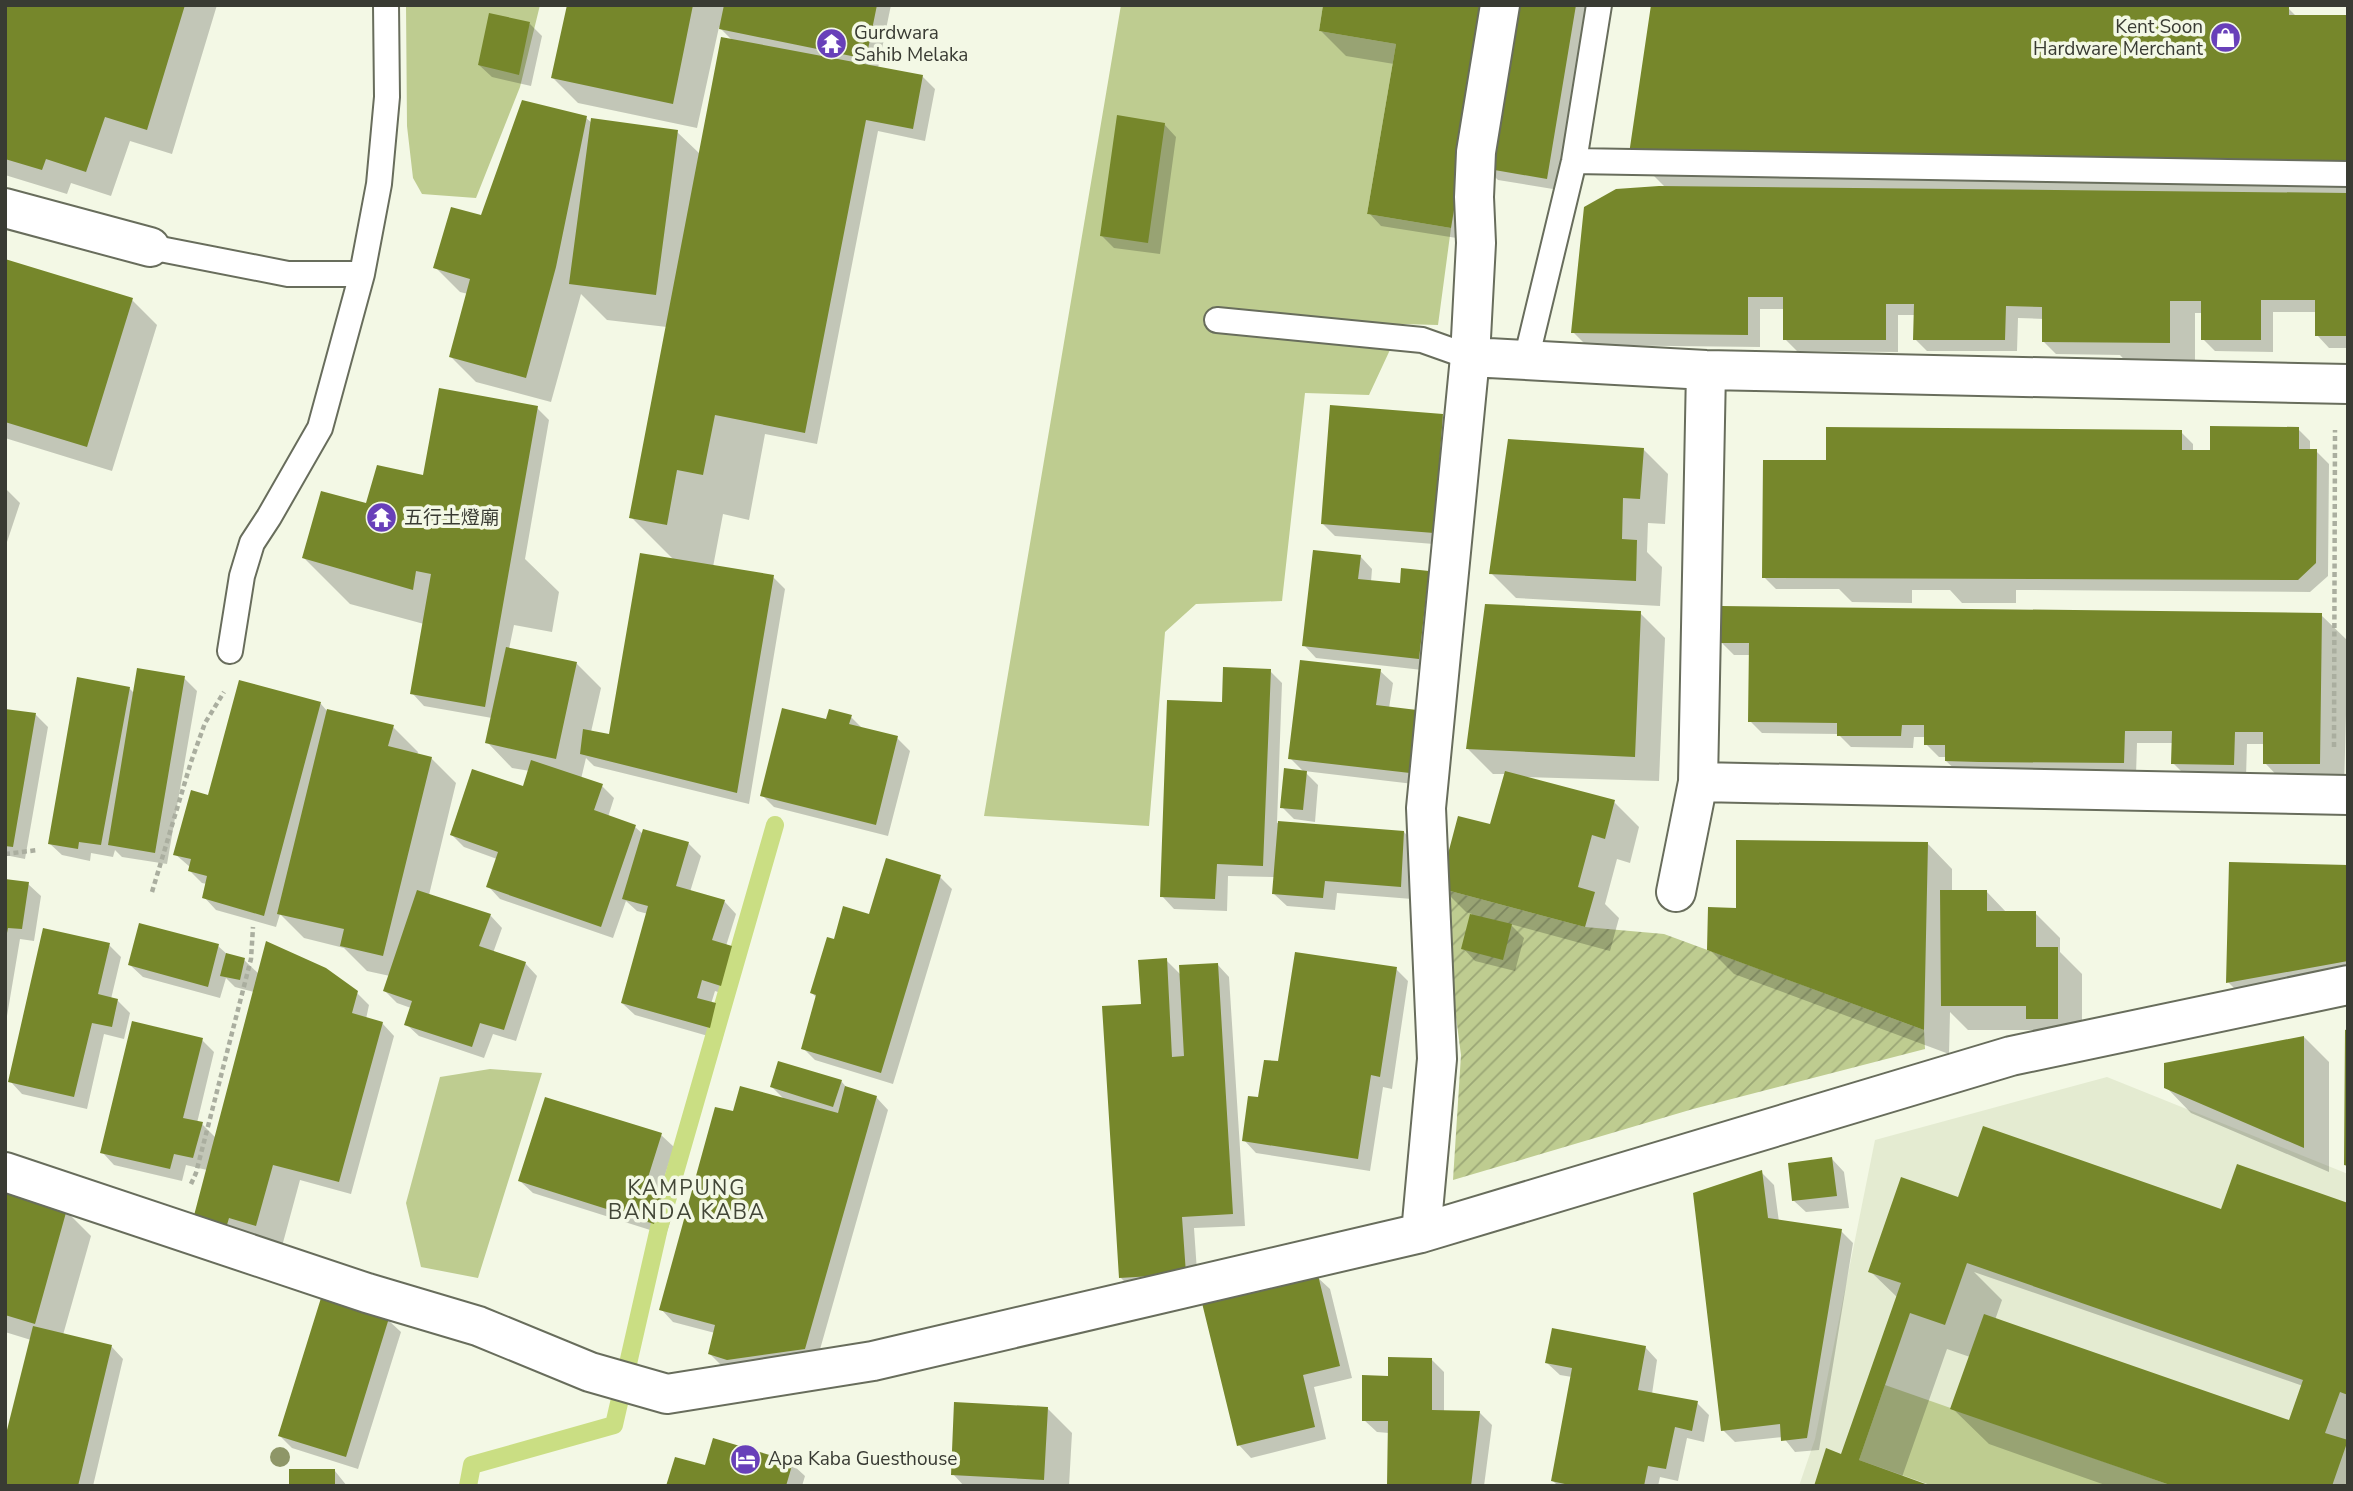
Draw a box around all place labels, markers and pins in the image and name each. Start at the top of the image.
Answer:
place label: Kent Soon Hardware Merchant [2033,14,2203,62]
place label: Gurdwara Sahib Melaka [854,20,968,68]
shop icon: Kent Soon Hardware Merchant [2209,21,2243,55]
temple icon: Gurdwara Sahib Melaka [814,27,848,61]
temple icon: 五行土燈廟 [364,501,398,535]
place label: 五行土燈廟 [404,505,499,531]
hotel icon: Apa Kaba Guesthouse [728,1442,762,1476]
place label: Apa Kaba Guesthouse [768,1446,957,1472]

